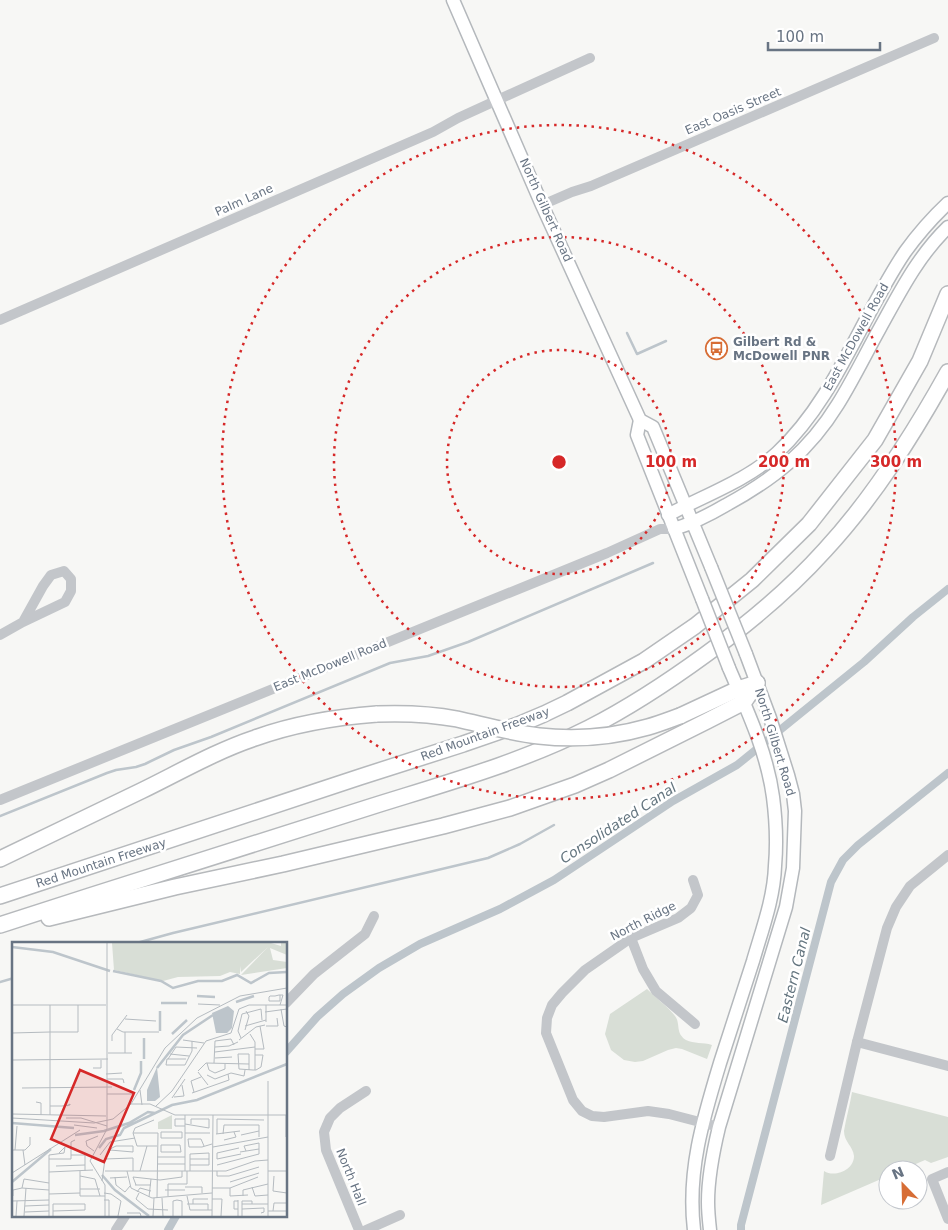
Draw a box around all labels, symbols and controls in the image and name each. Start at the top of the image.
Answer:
scale bar [768,20,880,52]
text: 100 m [776,28,824,46]
street label: East Oasis Street [683,84,783,137]
street label: North Gilbert Road [517,156,575,264]
street label: Palm Lane [213,181,275,219]
street label: East McDowell Road [821,281,891,393]
place label: Gilbert Rd & McDowell PNR [733,335,830,363]
bus stop icon: Gilbert Rd & McDowell PNR [705,337,729,361]
centre of rings [550,453,568,471]
text: 100 m [645,453,697,471]
text: 200 m [758,453,810,471]
text: 300 m [870,453,922,471]
street label: East McDowell Road [271,636,389,694]
street label: North Gilbert Road [752,686,798,798]
street label: Red Mountain Freeway [419,704,551,764]
water label: Consolidated Canal [557,779,679,867]
street label: Red Mountain Freeway [34,835,168,891]
street label: North Ridge [608,898,678,944]
water label: Eastern Canal [774,926,814,1024]
inset map [12,942,288,1218]
street label: North Hall [333,1146,369,1208]
north arrow [878,1160,928,1210]
text: N [889,1163,906,1183]

